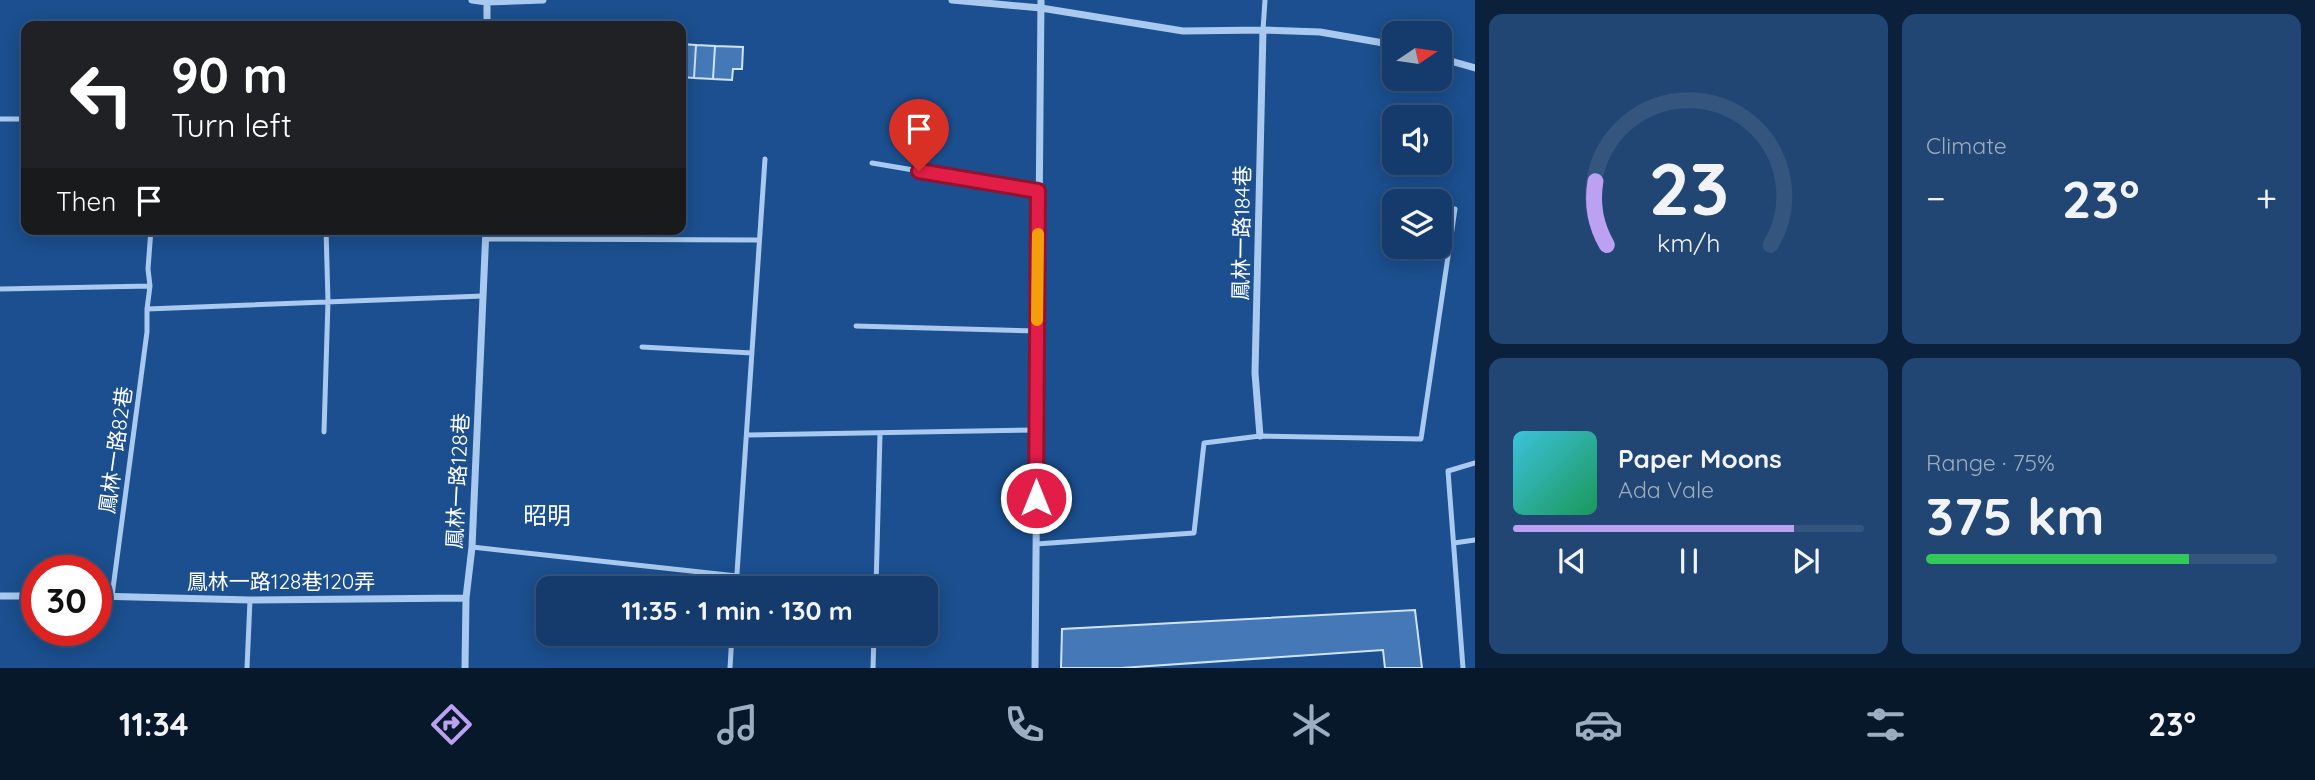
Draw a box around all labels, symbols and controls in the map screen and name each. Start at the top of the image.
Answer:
north arrow [1382,21,1452,91]
map controls [1382,21,1452,259]
text: 90 m [171,44,288,105]
icon: left [56,49,147,140]
pin [889,99,949,171]
text: Turn left [171,105,292,145]
button: sound [1382,105,1452,175]
icon: arrive [900,110,938,148]
text: Climate [1926,131,2007,160]
text: 23 [1648,142,1729,233]
street label: 鳳林一路184巷 [1227,165,1255,301]
text: 23° [2062,166,2140,231]
text: − [1926,174,1946,222]
text: + [2256,174,2277,222]
icon: arrive [130,182,168,220]
text: Then [56,185,116,218]
button: layers [1382,189,1452,259]
text: km/h [1657,227,1720,258]
street label: 鳳林一路82巷 [93,385,137,515]
street label: 鳳林一路128巷 [440,413,474,549]
text: Paper Moons [1618,442,1782,475]
text: Range · 75% [1926,448,2055,477]
position arrow [999,461,1073,535]
text: Ada Vale [1618,475,1714,504]
text: 375 km [1926,483,2105,548]
district label: 昭明 [523,500,571,530]
icon: previous [1553,542,1591,580]
icon: pause [1670,542,1708,580]
icon: next [1787,542,1825,580]
speed limit sign: 30 [21,555,112,646]
street label: 鳳林一路128巷120弄 [187,568,375,594]
text: 11:35 · 1 min · 130 m [621,594,853,627]
icon: directions [427,700,476,749]
icon: music [713,700,762,749]
icon: phone [1000,700,1049,749]
icon: climate [1287,700,1336,749]
icon: car [1574,700,1623,749]
icon: filters [1861,700,1910,749]
text: 11:34 [119,704,189,744]
text: 23° [2148,704,2196,744]

